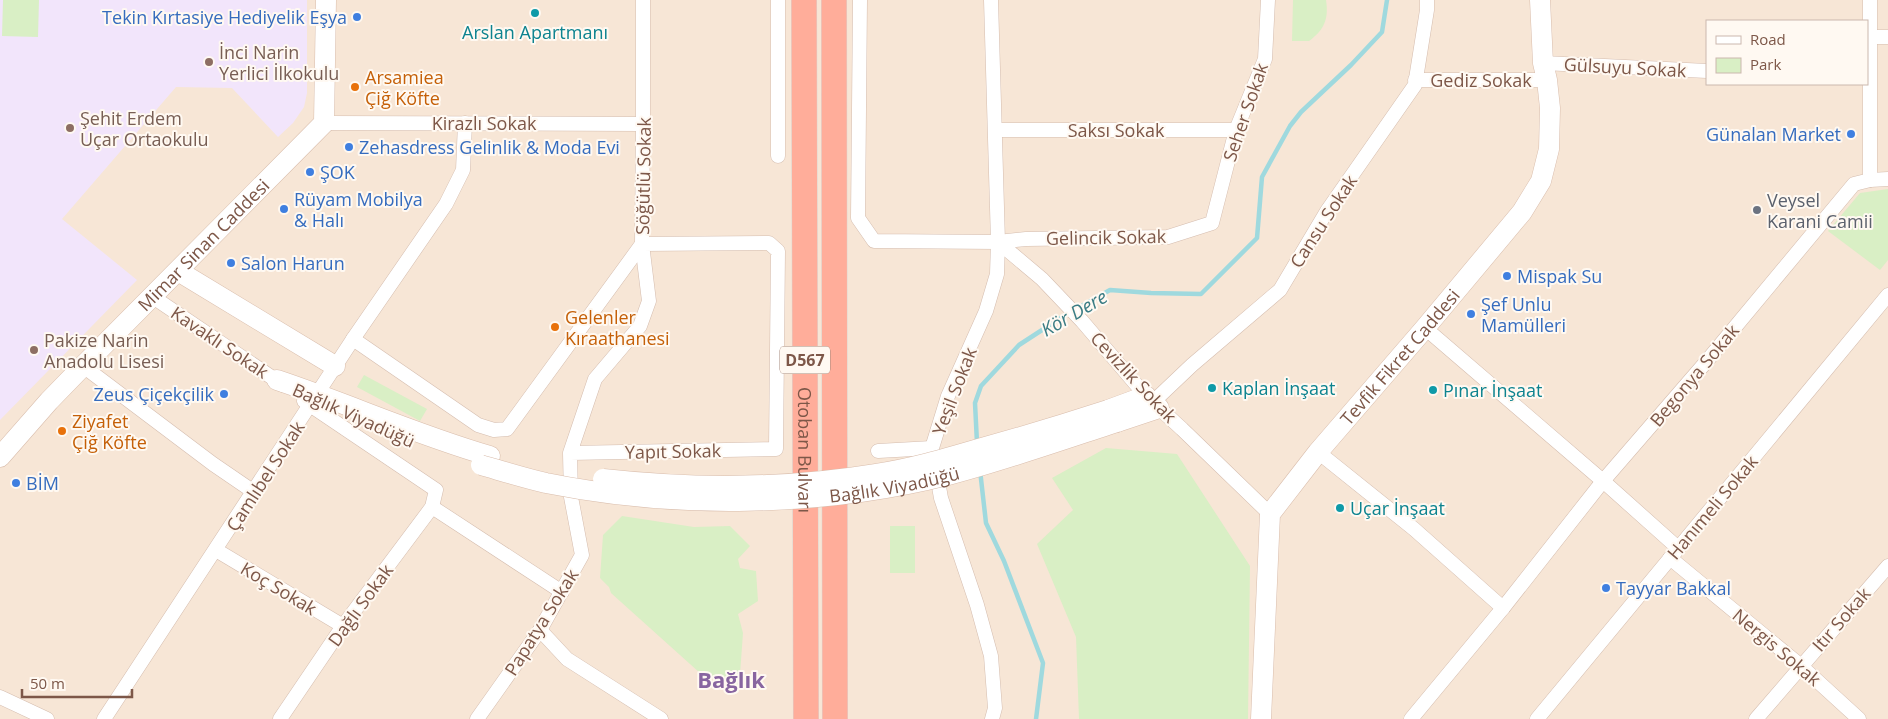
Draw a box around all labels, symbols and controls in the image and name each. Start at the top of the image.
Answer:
place label: Tekin Kırtasiye Hediyelik Eşya [102,5,347,29]
marker: Arslan Apartmanı [529,7,541,19]
marker: Tekin Kırtasiye Hediyelik Eşya [351,11,363,23]
place label: Arslan Apartmanı [462,20,608,44]
legend [1706,20,1868,85]
text: Road [1750,29,1786,49]
place label: İnci Narin Yerlici İlkokulu [219,40,339,85]
street label: Gülsuyu Sokak [1563,52,1687,82]
text: Park [1750,54,1781,74]
marker: İnci Narin Yerlici İlkokulu [203,56,215,68]
street label: Seher Sokak [1217,59,1273,164]
place label: Arsamiea Çiğ Köfte [365,65,444,110]
street label: Gediz Sokak [1430,68,1532,92]
marker: Arsamiea Çiğ Köfte [349,81,361,93]
place label: Şehit Erdem Uçar Ortaokulu [80,106,208,151]
street label: Kirazlı Sokak [432,111,537,135]
street label: Söğütlü Sokak [630,116,656,235]
street label: Saksı Sokak [1068,118,1165,142]
marker: Şehit Erdem Uçar Ortaokulu [64,122,76,134]
place label: Günalan Market [1706,122,1841,146]
marker: Günalan Market [1845,128,1857,140]
place label: Zehasdress Gelinlik & Moda Evi [359,135,620,159]
marker: Zehasdress Gelinlik & Moda Evi [343,141,355,153]
place label: ŞOK [320,160,356,184]
marker: ŞOK [304,166,316,178]
street label: Cansu Sokak [1284,169,1362,272]
street label: Mimar Sinan Caddesi [132,173,274,316]
place label: Rüyam Mobilya & Halı [294,187,423,232]
place label: Veysel Karani Camii [1767,188,1873,233]
marker: Rüyam Mobilya & Halı [278,203,290,215]
marker: Veysel Karani Camii [1751,204,1763,216]
street label: Gelincik Sokak [1046,224,1167,250]
place label: Salon Harun [241,251,345,275]
marker: Salon Harun [225,257,237,269]
place label: Mispak Su [1517,264,1602,288]
marker: Mispak Su [1501,270,1513,282]
water label: Kör Dere [1036,284,1112,342]
street label: Tevfik Fikret Caddesi [1335,284,1465,430]
place label: Şef Unlu Mamülleri [1481,292,1566,337]
street label: Kavaklı Sokak [167,300,274,384]
place label: Gelenler Kıraathanesi [565,305,670,350]
marker: Şef Unlu Mamülleri [1465,308,1477,320]
street label: Begonya Sokak [1644,318,1744,431]
marker: Gelenler Kıraathanesi [549,321,561,333]
street label: Cevizlik Sokak [1086,326,1183,428]
place label: Pakize Narin Anadolu Lisesi [44,328,164,373]
street label: Yeşil Sokak [926,343,982,438]
marker: Pakize Narin Anadolu Lisesi [28,344,40,356]
road number: D567 [780,346,830,374]
place label: Kaplan İnşaat [1222,376,1335,400]
street label: Bağlık Viyadüğü [289,377,419,453]
place label: Pınar İnşaat [1443,378,1543,402]
place label: Zeus Çiçekçilik [94,382,215,406]
marker: Kaplan İnşaat [1206,382,1218,394]
marker: Pınar İnşaat [1427,384,1439,396]
street label: Otoban Bulvarı [793,387,817,513]
marker: Zeus Çiçekçilik [218,388,230,400]
place label: Ziyafet Çiğ Köfte [72,409,147,454]
street label: Çamlıbel Sokak [220,416,310,536]
marker: Ziyafet Çiğ Köfte [56,425,68,437]
street label: Yapıt Sokak [625,438,722,464]
street label: Hanımeli Sokak [1661,449,1763,564]
street label: Bağlık Viyadüğü [828,460,962,508]
place label: BİM [26,471,59,495]
marker: BİM [10,477,22,489]
place label: Uçar İnşaat [1350,496,1445,520]
marker: Uçar İnşaat [1334,502,1346,514]
street label: Koç Sokak [236,556,322,620]
street label: Dağlı Sokak [322,559,398,651]
street label: Papatya Sokak [499,564,584,680]
place label: Tayyar Bakkal [1616,576,1731,600]
street label: Itır Sokak [1806,581,1876,656]
marker: Tayyar Bakkal [1600,582,1612,594]
street label: Nergis Sokak [1728,603,1827,691]
district label: Bağlık [697,664,765,694]
scale bar [22,666,132,698]
text: 50 m [30,673,65,693]

